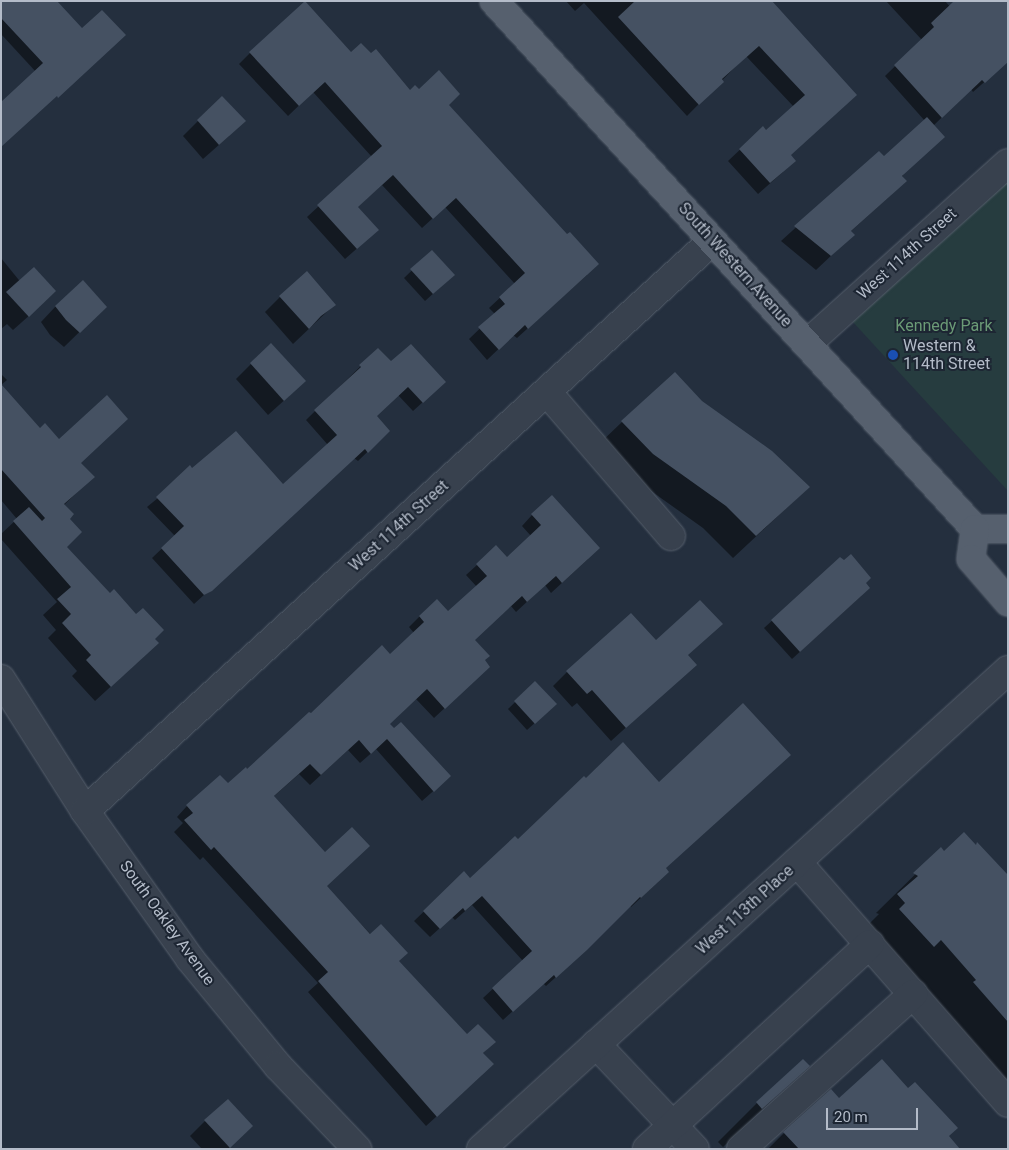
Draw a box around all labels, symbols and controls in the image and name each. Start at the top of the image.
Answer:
street label: South Western Avenue [674,199,796,331]
street label: West 114th Street [853,204,961,304]
park label: Kennedy Park [895,316,993,336]
place label: Western & 114th Street [903,336,990,374]
marker: Western & 114th Street [887,349,899,361]
street label: West 114th Street [345,476,453,576]
street label: South Oakley Avenue [115,857,219,989]
street label: West 113th Place [692,861,798,959]
scale bar [829,1098,922,1130]
text: 20 m [834,1108,868,1126]

